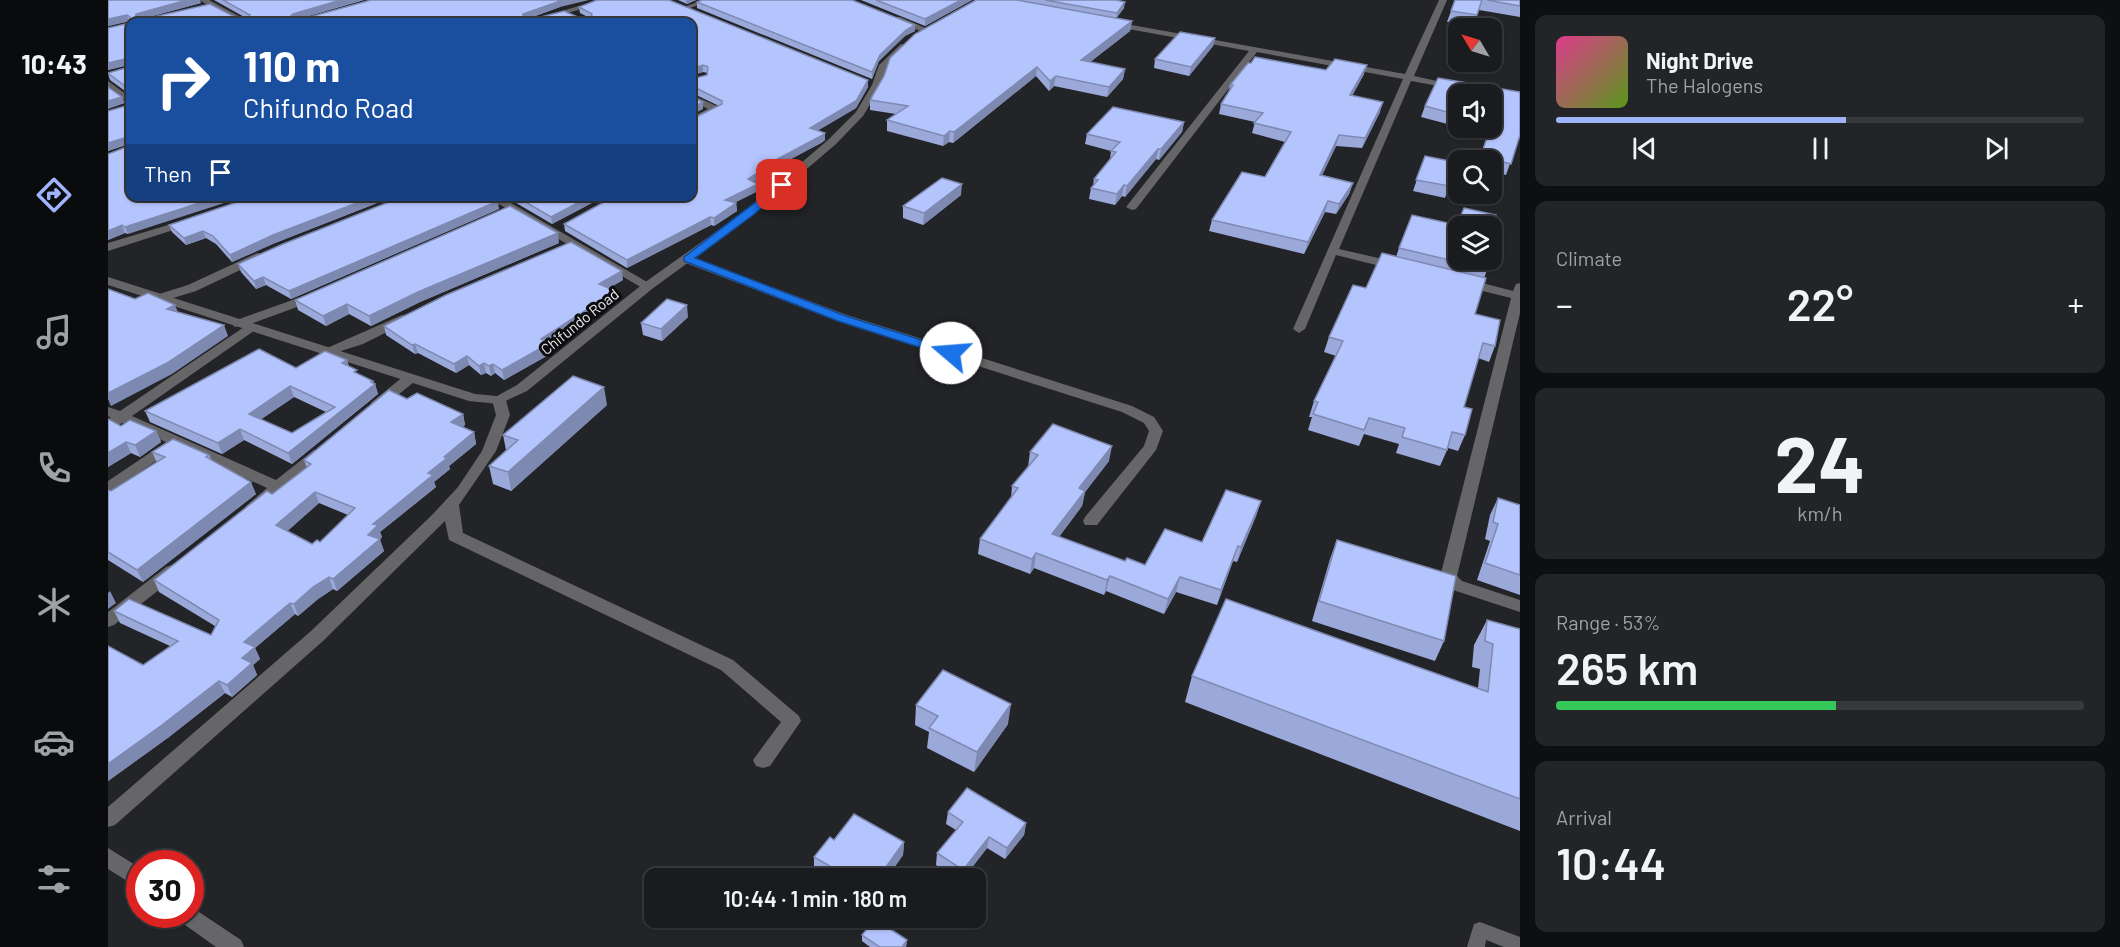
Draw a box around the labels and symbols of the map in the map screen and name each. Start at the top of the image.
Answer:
north arrow [1448,18,1502,72]
pin [756,159,807,210]
street label: Chifundo Road [537,284,622,358]
position arrow [919,321,983,385]
speed limit sign: 30 [126,850,204,928]

